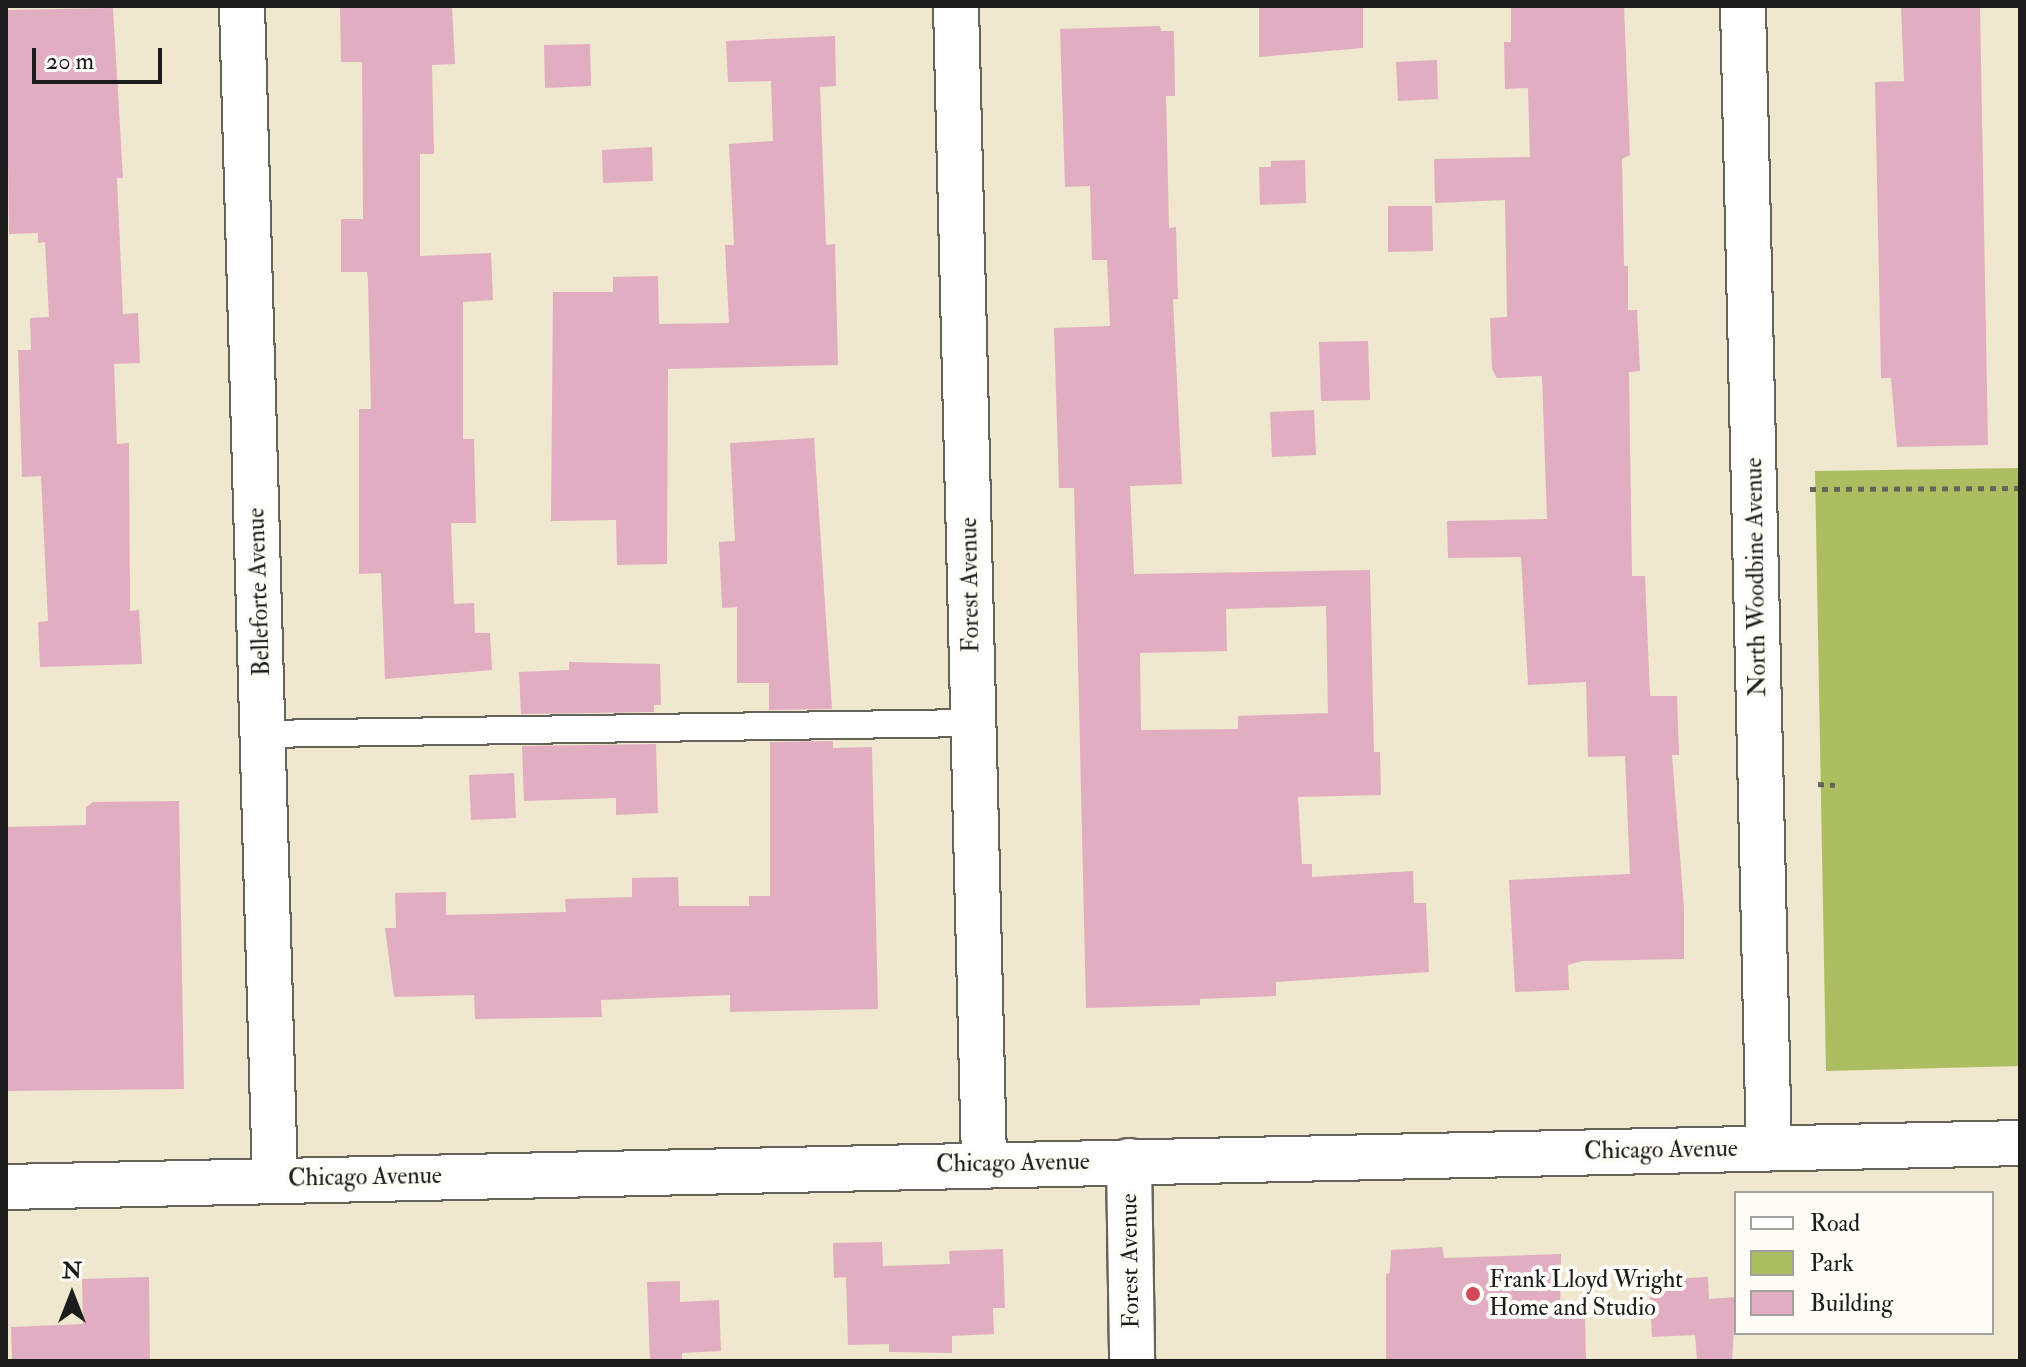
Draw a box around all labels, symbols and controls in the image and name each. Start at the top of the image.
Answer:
scale bar [36,32,166,82]
text: 20 m [46,46,94,77]
street label: North Woodbine Avenue [1740,457,1772,697]
street label: Belleforte Avenue [242,507,276,677]
street label: Forest Avenue [954,517,986,653]
street label: Chicago Avenue [1584,1134,1738,1166]
street label: Chicago Avenue [936,1147,1090,1179]
street label: Chicago Avenue [288,1161,442,1193]
legend [1734,1191,1994,1335]
street label: Forest Avenue [1114,1193,1146,1329]
text: Road [1810,1208,1860,1239]
text: Park [1810,1248,1854,1279]
north arrow [32,1255,112,1335]
text: N [62,1257,82,1285]
place label: Frank Lloyd Wright Home and Studio [1489,1266,1683,1322]
marker: Frank Lloyd Wright Home and Studio [1464,1285,1482,1303]
text: Building [1810,1288,1893,1319]

